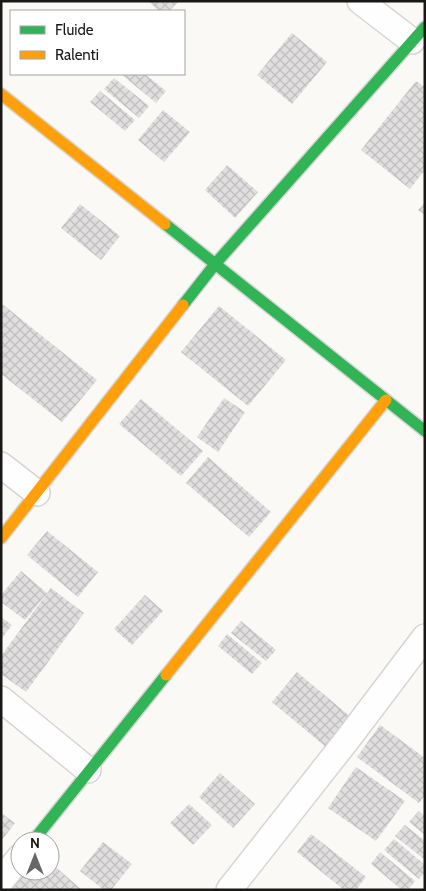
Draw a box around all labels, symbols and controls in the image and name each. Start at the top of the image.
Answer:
legend [10,10,185,75]
text: Fluide [55,21,94,39]
text: Ralenti [55,46,99,64]
north arrow [10,831,60,881]
text: N [30,834,40,852]

